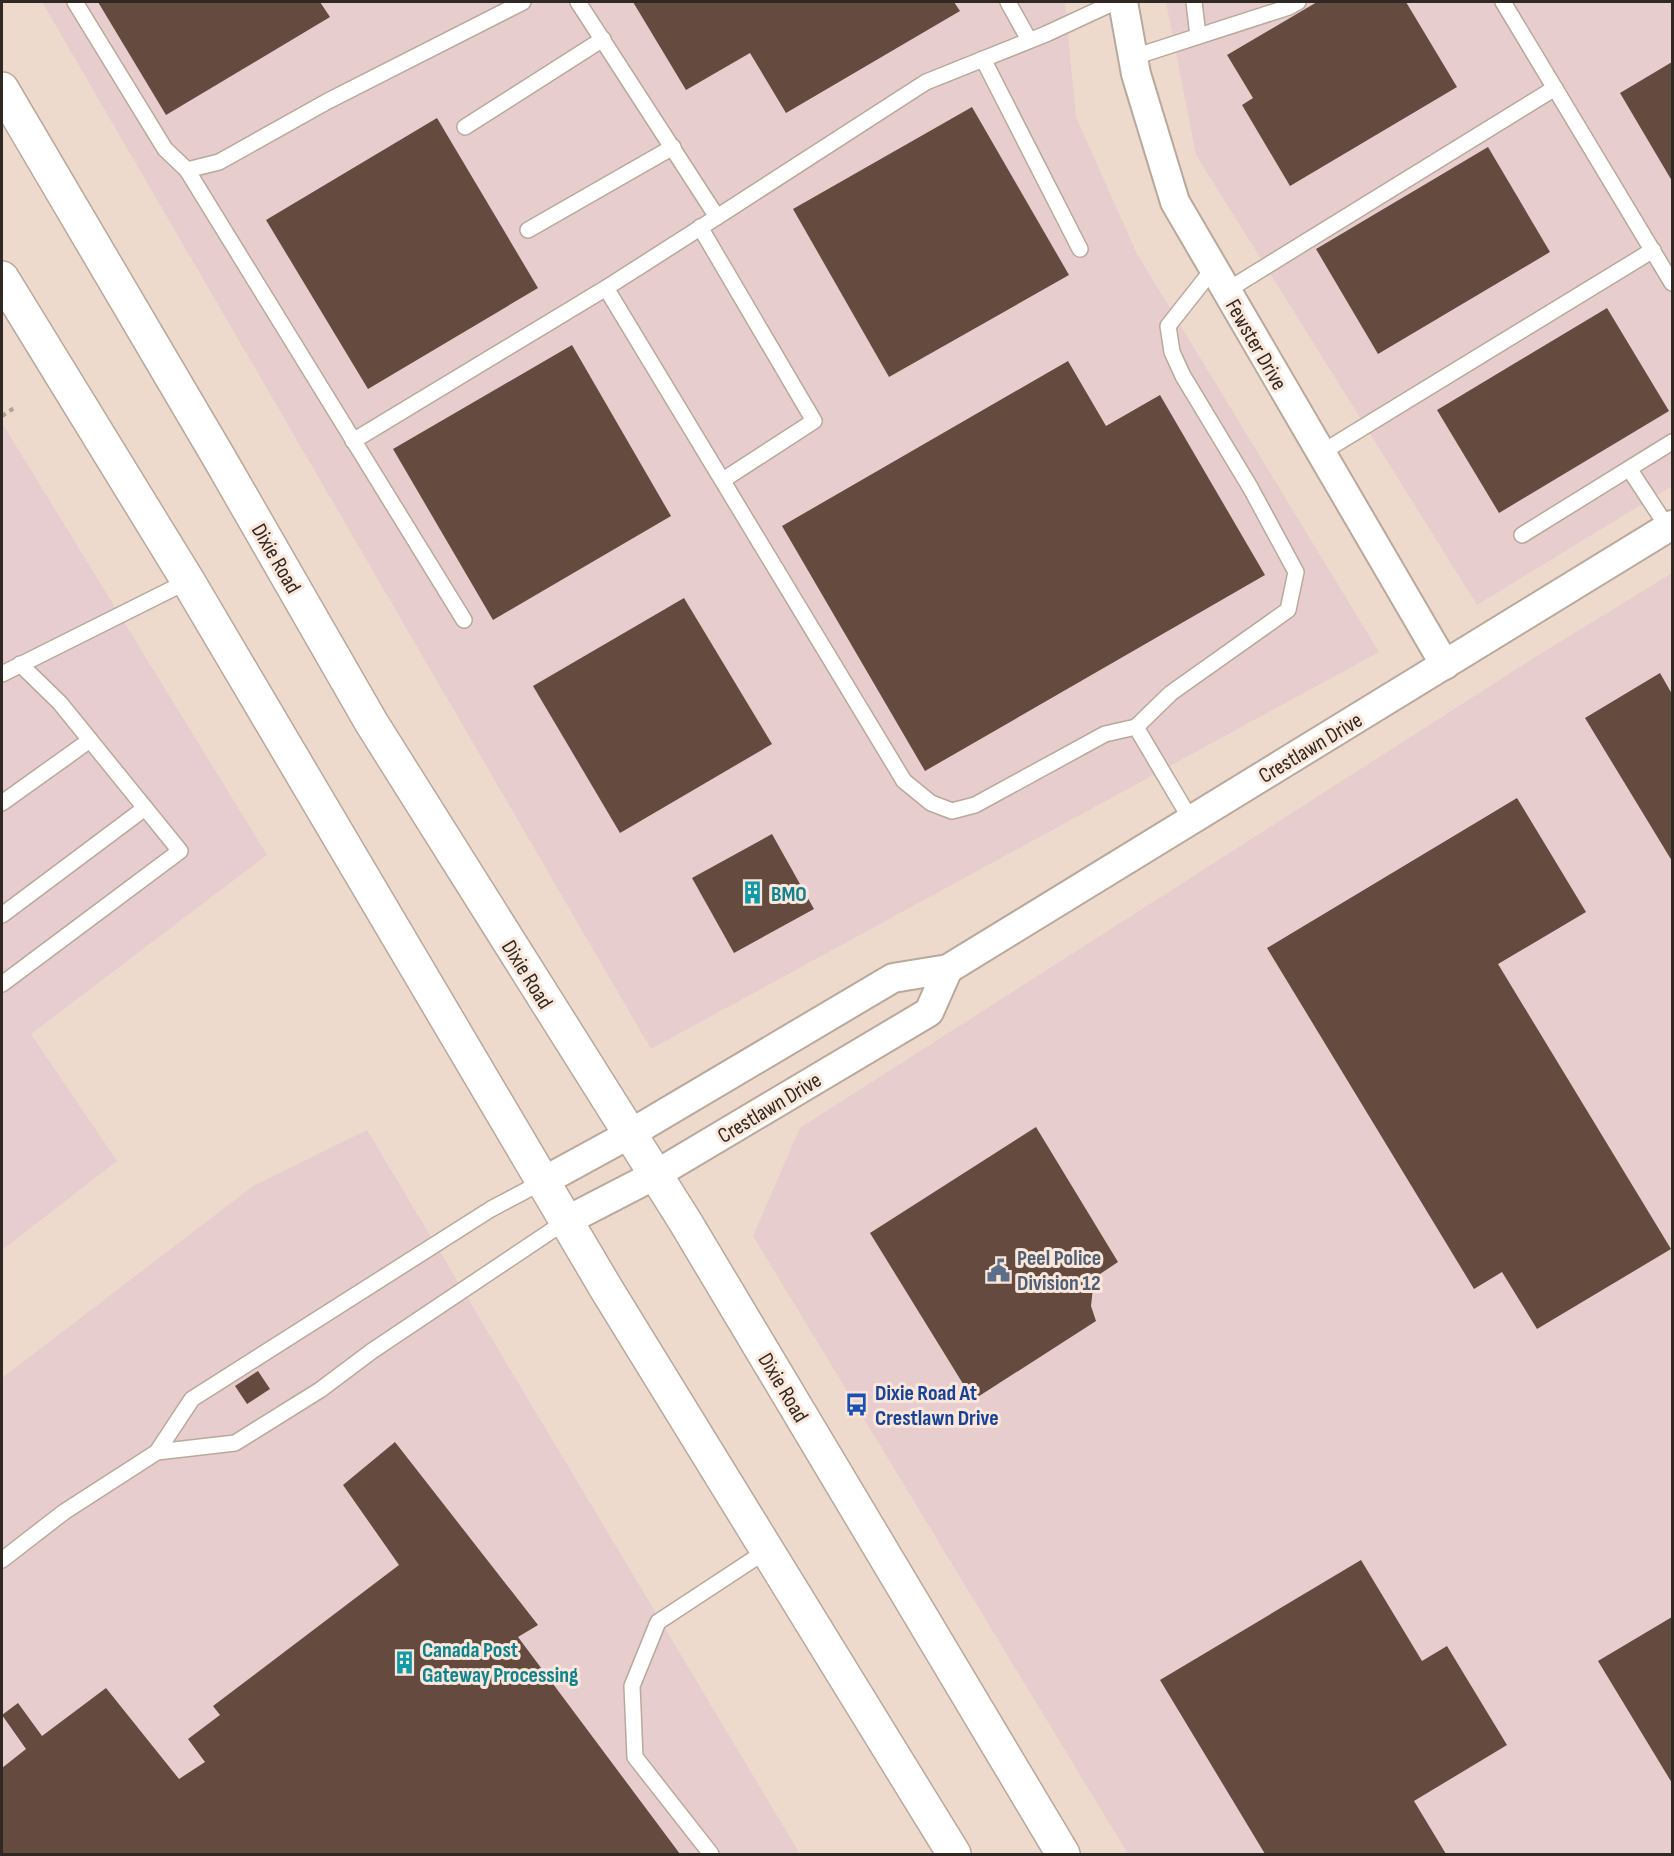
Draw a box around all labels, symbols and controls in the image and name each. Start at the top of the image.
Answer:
street label: Fewster Drive [1219,294,1293,395]
street label: Dixie Road [245,519,306,599]
street label: Crestlawn Drive [1254,707,1367,790]
building icon: BMO [740,880,766,906]
place label: BMO [771,881,807,908]
street label: Dixie Road [495,935,558,1014]
street label: Crestlawn Drive [713,1067,826,1150]
place label: Peel Police Division 12 [1017,1245,1101,1297]
public building icon: Peel Police Division 12 [986,1257,1012,1283]
street label: Dixie Road [752,1348,814,1427]
place label: Dixie Road At Crestlawn Drive [875,1380,999,1432]
bus stop icon: Dixie Road At Crestlawn Drive [844,1392,870,1418]
place label: Canada Post Gateway Processing [422,1637,578,1689]
building icon: Canada Post Gateway Processing [391,1649,417,1675]

